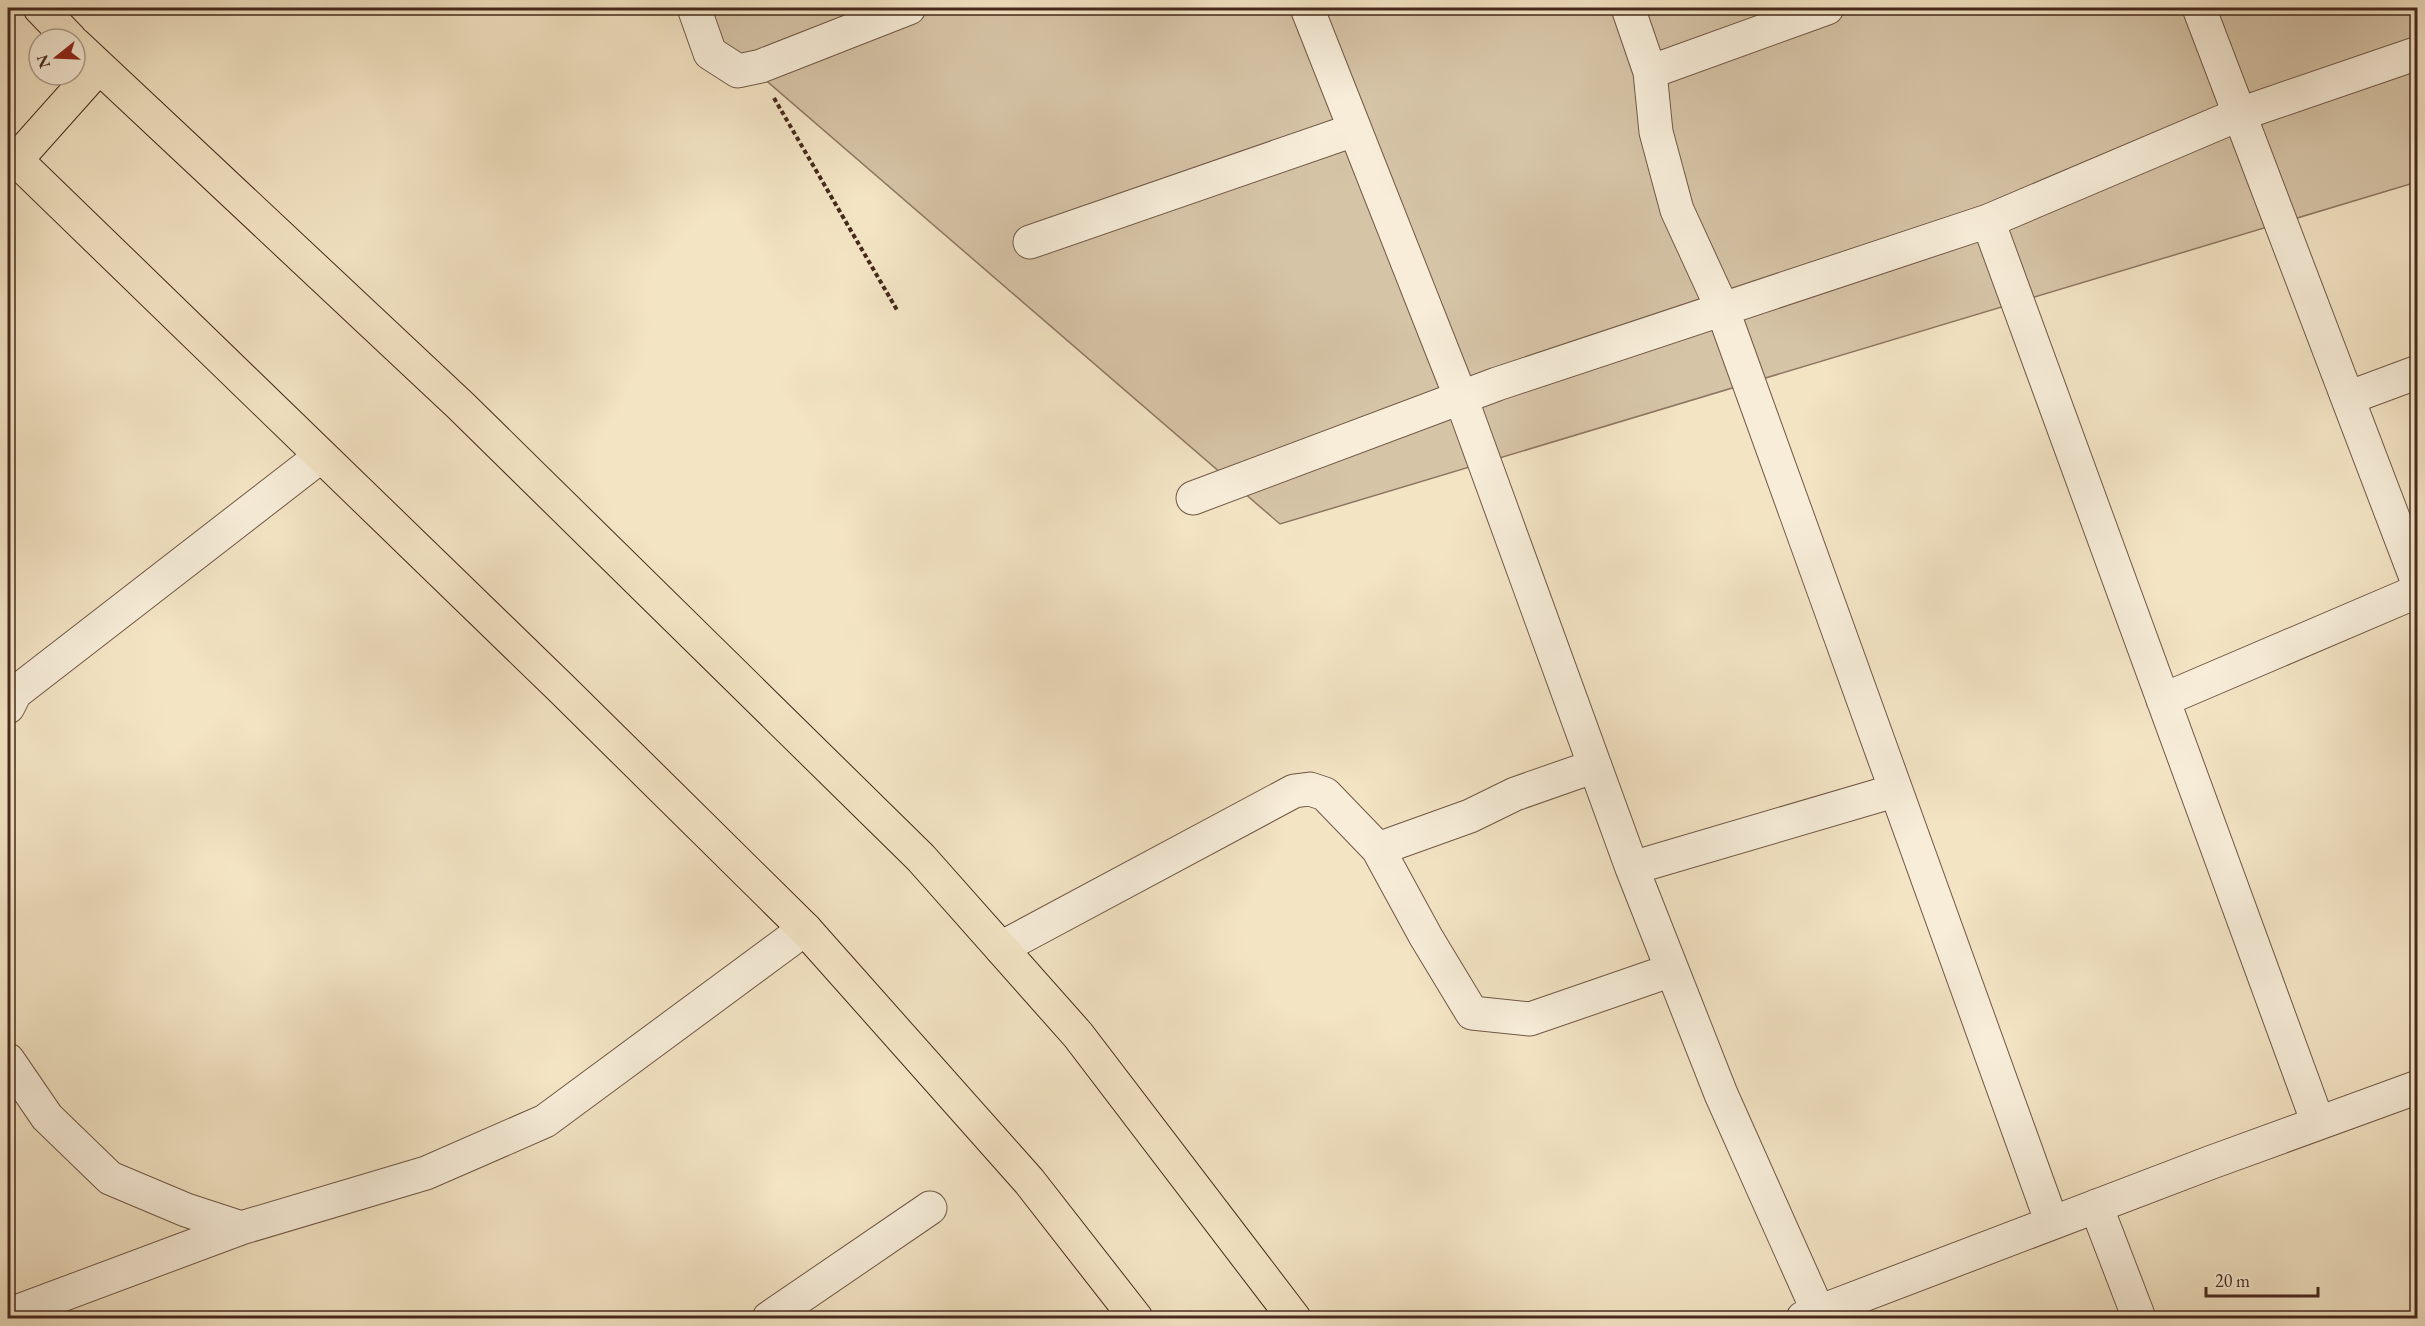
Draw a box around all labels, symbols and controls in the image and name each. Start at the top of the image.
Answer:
north arrow [27,27,87,87]
text: N [31,52,55,71]
scale bar [2206,1260,2318,1298]
text: 20 m [2215,1269,2250,1292]

